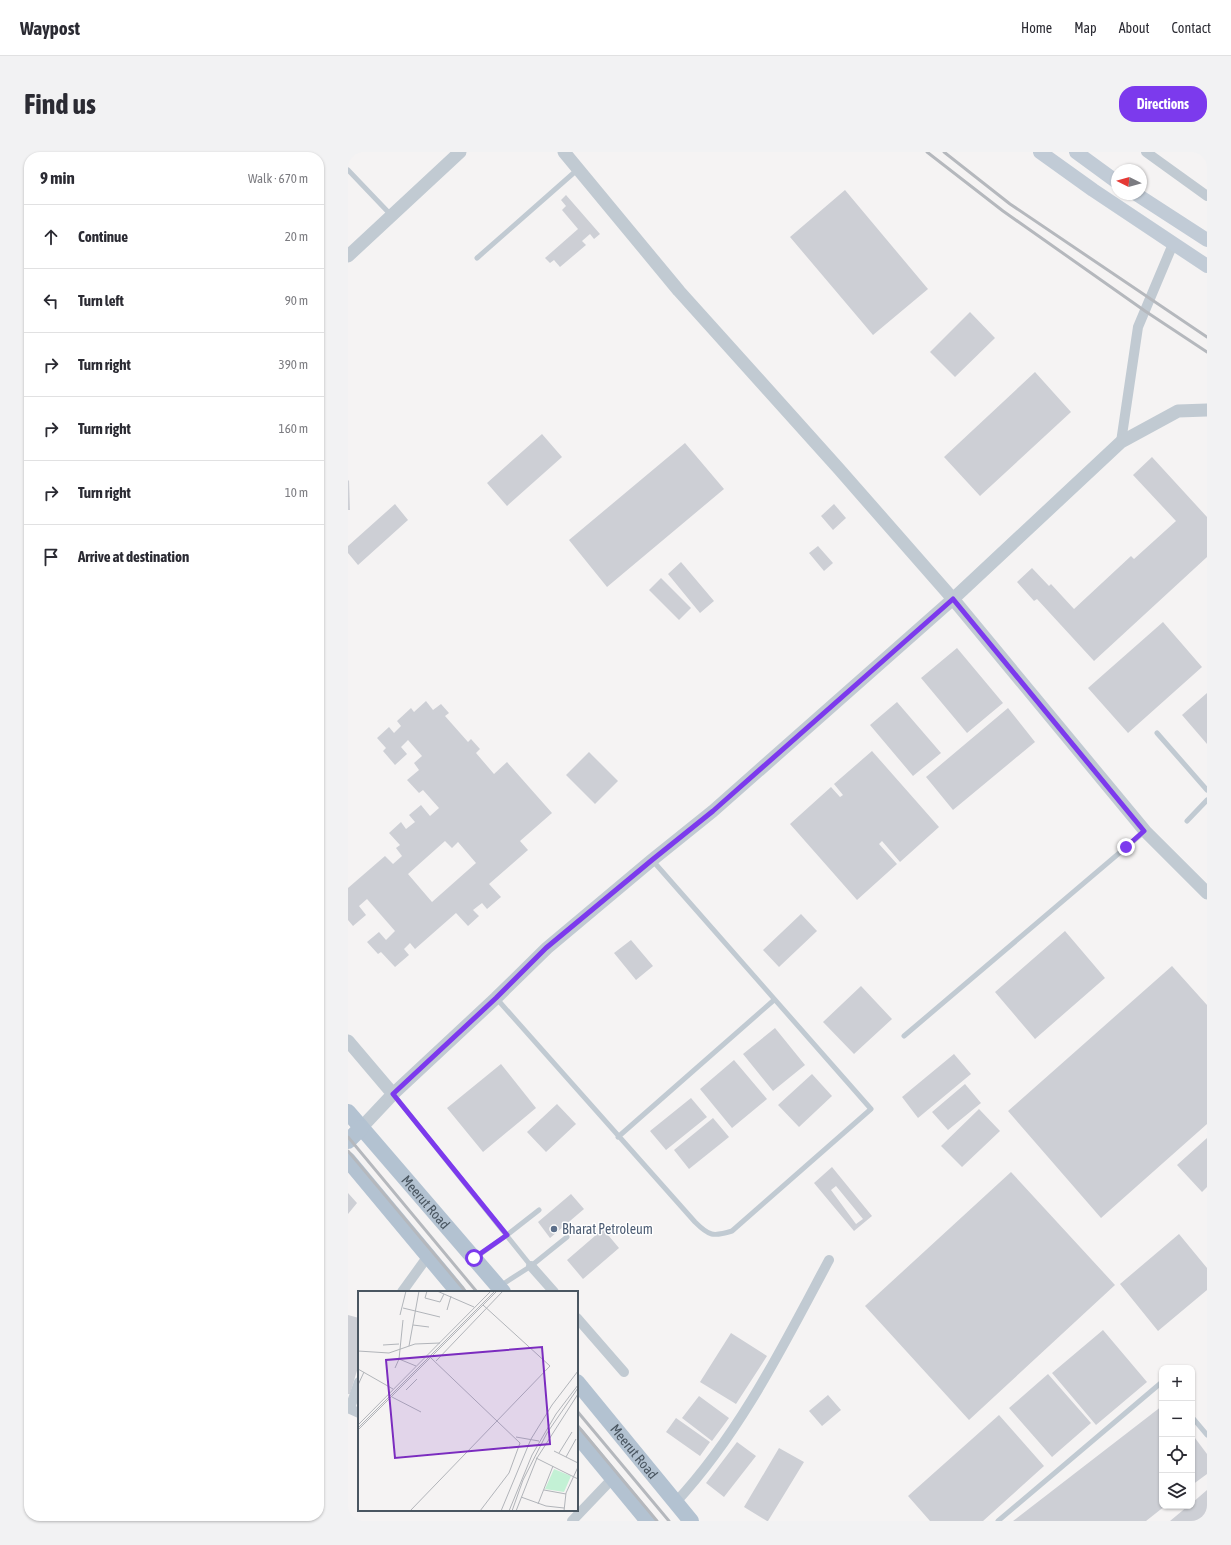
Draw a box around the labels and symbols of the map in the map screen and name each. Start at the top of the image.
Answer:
north arrow [1111,164,1147,200]
route end [1117,838,1135,856]
street label: Meerut Road [398,1172,453,1232]
place label: Bharat Petroleum [562,1221,653,1237]
marker: Bharat Petroleum [549,1224,559,1234]
route start [465,1249,483,1267]
inset map [358,1291,578,1511]
street label: Meerut Road [607,1421,661,1482]

